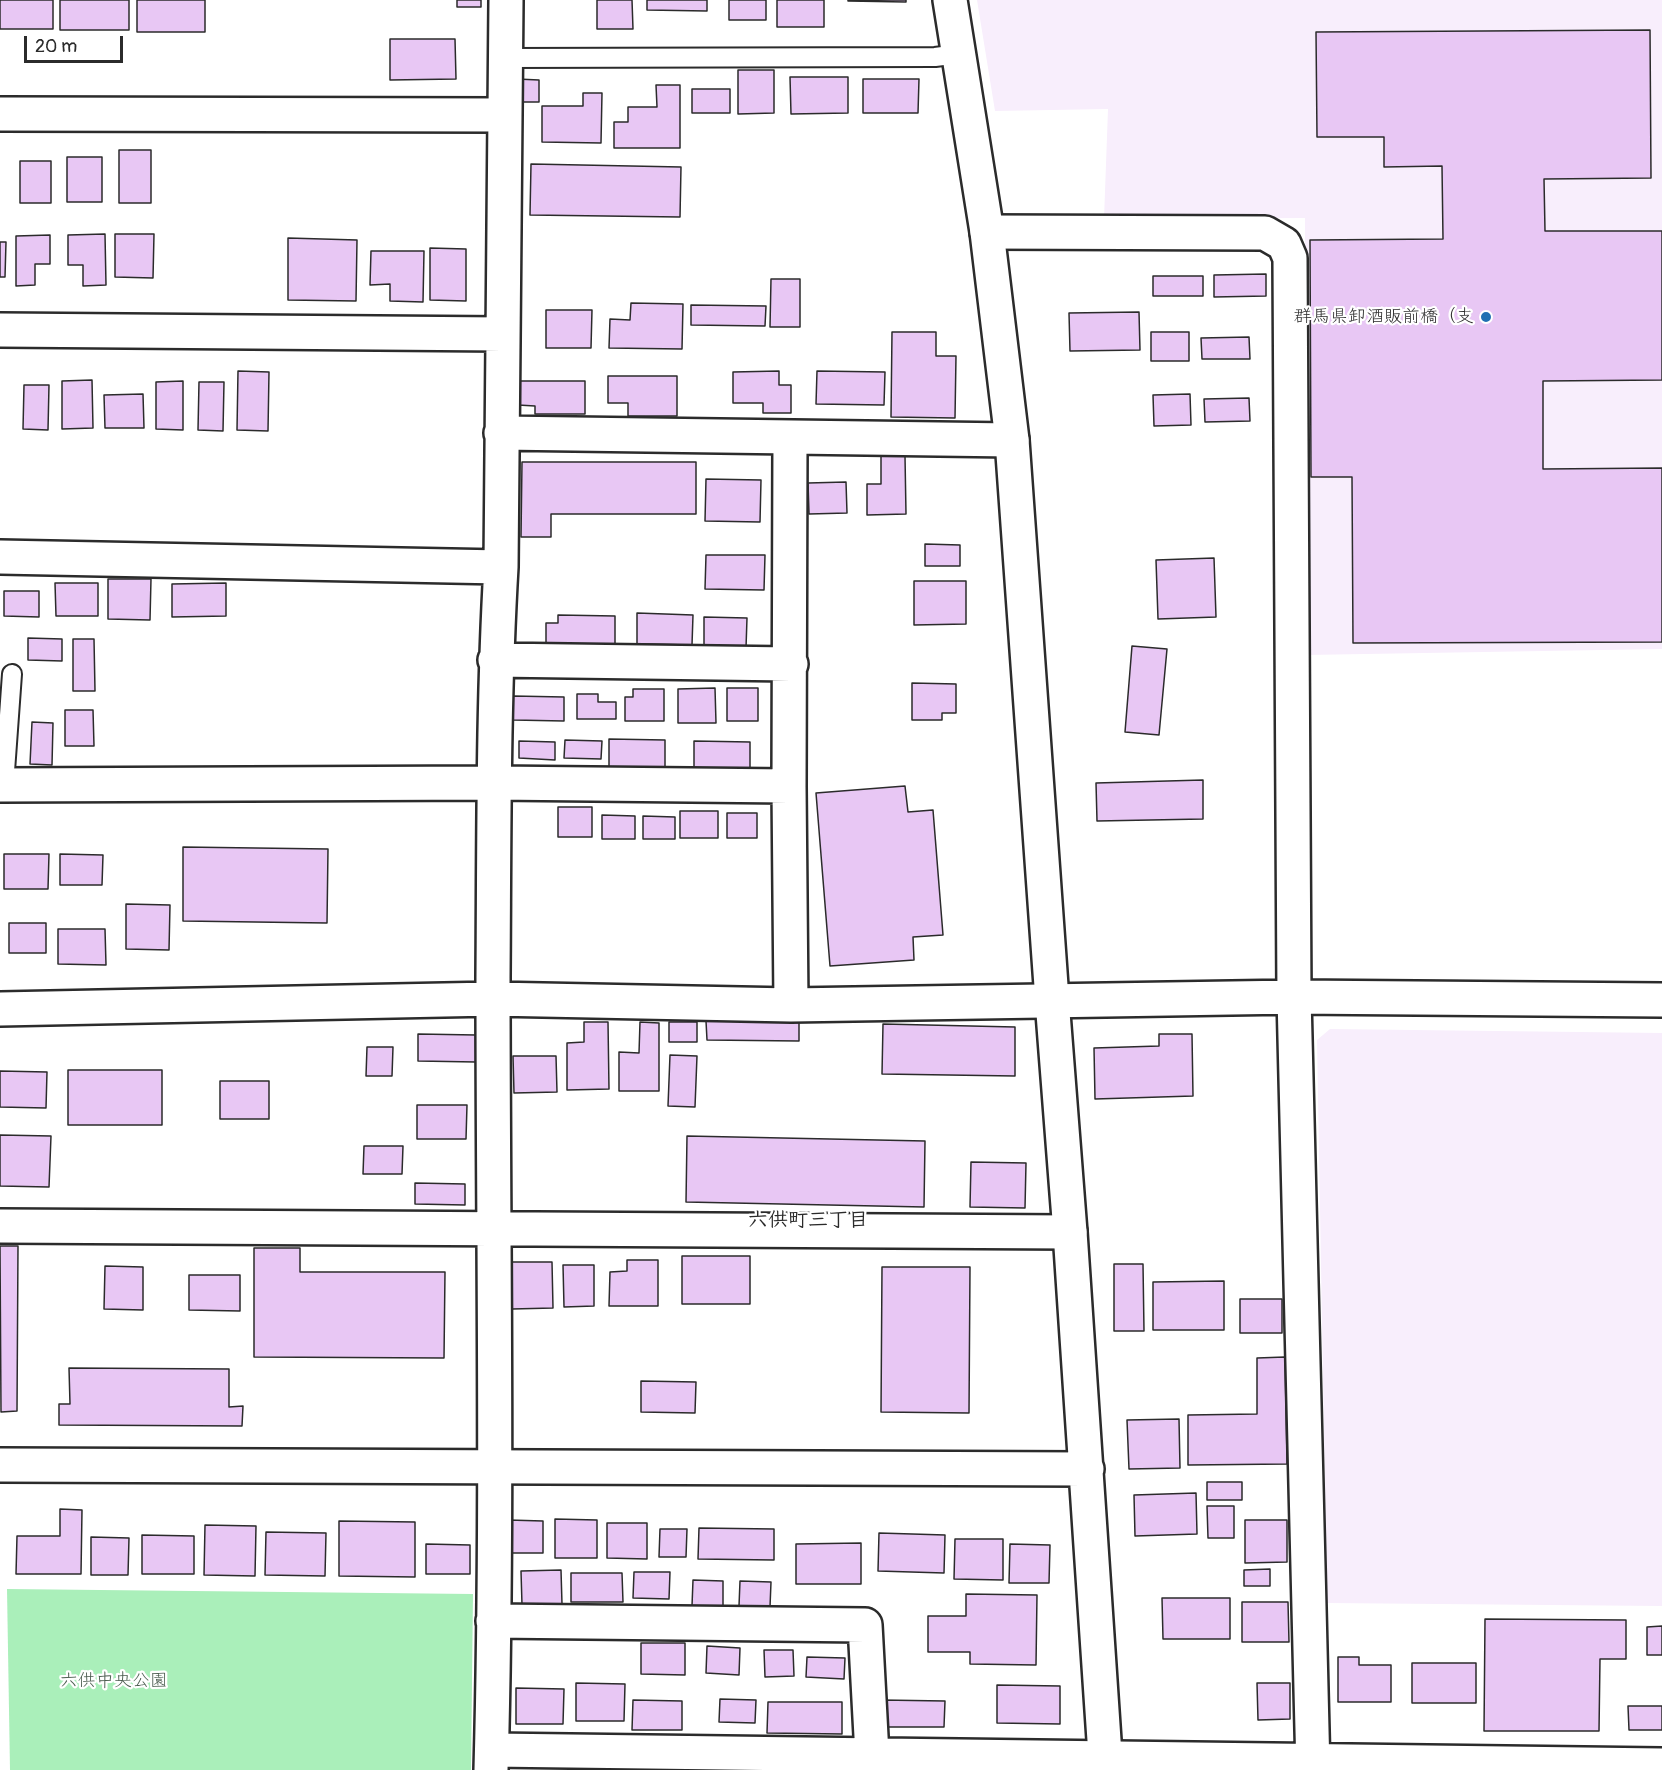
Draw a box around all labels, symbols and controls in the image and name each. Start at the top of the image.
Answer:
scale bar [27,24,126,62]
text: 20 m [35,35,77,58]
place label: 群馬県卸酒販前橋（支 [1294,306,1474,328]
marker: 群馬県卸酒販前橋（支 [1479,310,1493,324]
district label: 六供町三丁目 [748,1209,868,1233]
park label: 六供中央公園 [60,1670,168,1692]

